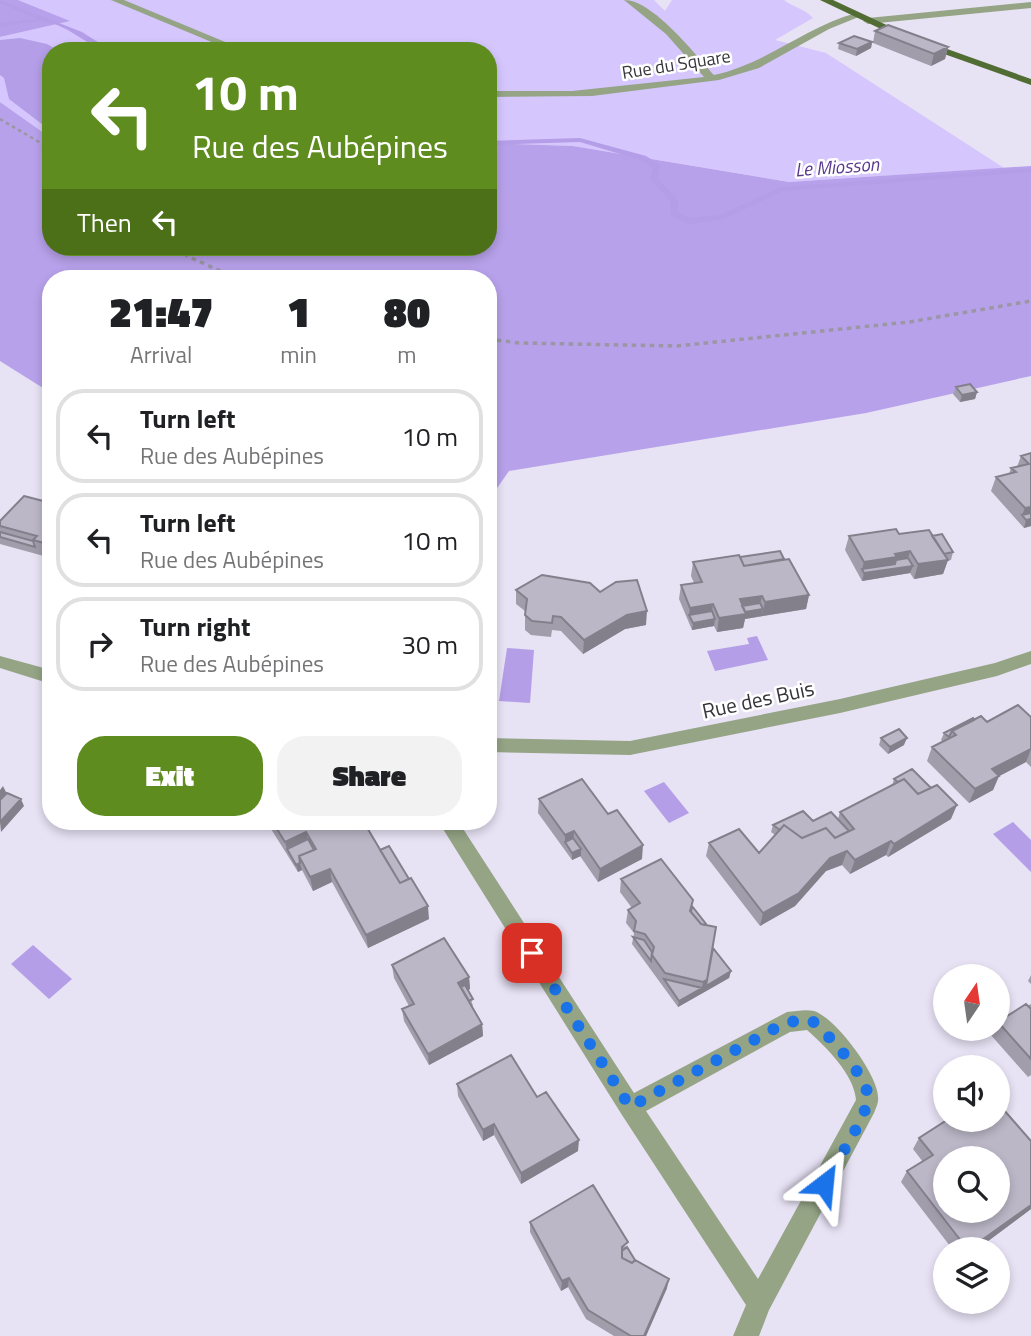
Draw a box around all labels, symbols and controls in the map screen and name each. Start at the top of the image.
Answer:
street label: Rue du Square [620,42,732,86]
text: 10 m [192,54,299,129]
icon: left [77,70,168,161]
text: Rue des Aubépines [192,122,448,170]
water label: Le Miosson [794,149,881,183]
text: Then [77,203,132,242]
icon: left [146,203,184,241]
text: 21:47 [109,279,213,343]
text: 1 [287,279,310,343]
text: 80 [384,279,430,343]
text: Arrival [130,337,192,372]
text: min [280,337,317,372]
text: m [397,337,417,372]
text: Turn left [140,399,235,438]
icon: left [81,417,119,455]
text: 10 m [401,417,458,456]
text: Rue des Aubépines [140,438,324,473]
text: Turn left [140,503,235,542]
icon: left [81,521,119,559]
text: 10 m [401,521,458,560]
text: Rue des Aubépines [140,542,324,577]
text: Turn right [140,607,251,646]
icon: right [81,625,119,663]
text: 30 m [401,625,458,664]
text: Rue des Aubépines [140,646,324,681]
street label: Rue des Buis [699,672,817,726]
button: Exit [77,736,263,816]
button: Share [277,736,462,816]
pin [502,923,562,983]
icon: arrive [513,934,551,972]
north arrow [933,964,1010,1041]
map controls [933,964,1010,1314]
button: sound [933,1055,1010,1132]
button: search [933,1146,1010,1223]
position arrow [787,1147,861,1221]
button: layers [933,1237,1010,1314]

